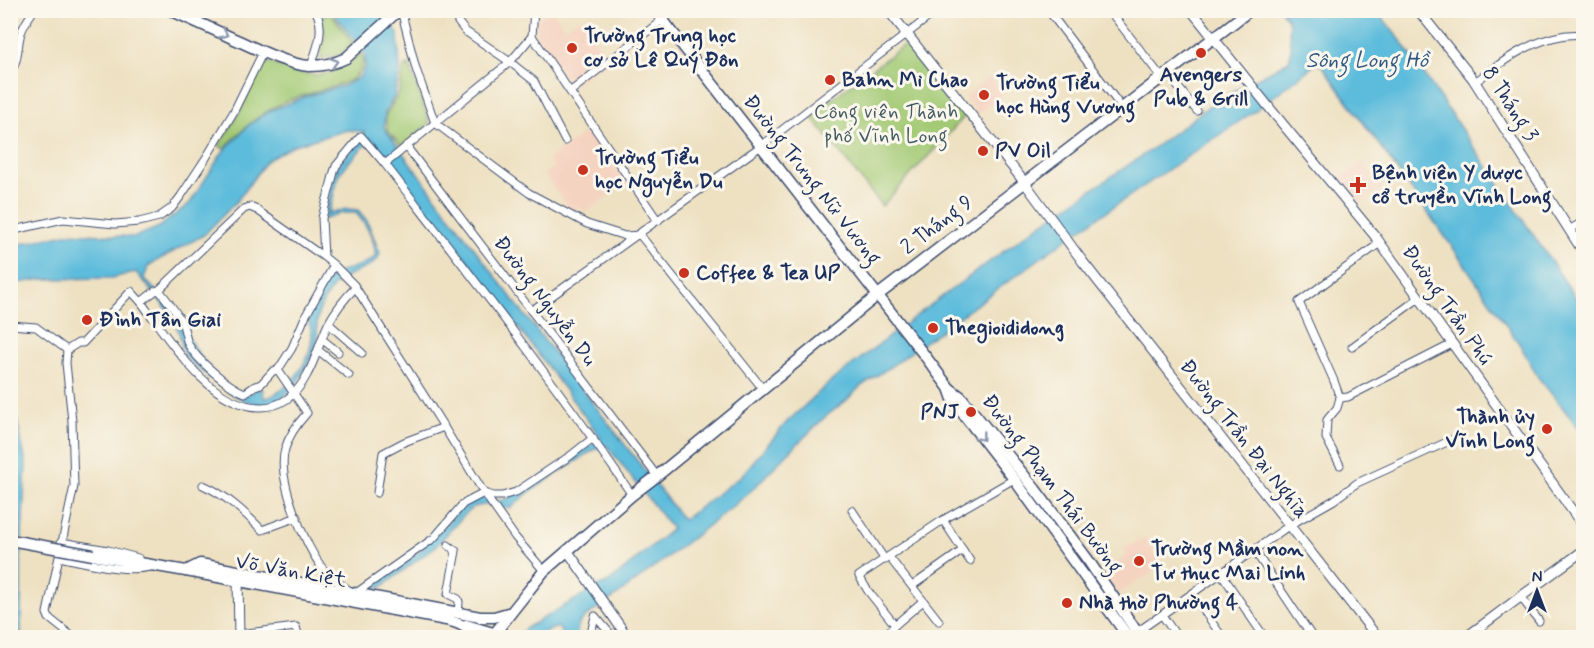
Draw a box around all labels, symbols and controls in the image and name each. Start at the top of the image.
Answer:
place label: Trường Trung học cơ sở Lê Quý Đôn [584,22,738,74]
one-way arrow [217,26,228,38]
marker: Trường Trung học cơ sở Lê Quý Đôn [565,41,579,55]
marker: Avengers Pub & Grill [1194,46,1208,60]
water label: Sông Long Hồ [1306,47,1432,78]
one-way arrow [328,57,338,69]
place label: Avengers Pub & Grill [1154,61,1248,113]
street label: 8 Tháng 3 [1474,61,1545,149]
place label: Bahn Mi Chao [842,66,968,94]
place label: Trường Tiểu học Hùng Vương [996,69,1136,123]
marker: Bahn Mi Chao [823,73,837,87]
marker: Trường Tiểu học Hùng Vương [977,88,991,102]
street label: Đường Trưng Nữ Vương [735,89,888,273]
park label: Công viên Thành phố Vĩnh Long [814,98,958,152]
place label: PV Oil [995,137,1051,165]
place label: Trường Tiểu học Nguyễn Du [595,144,723,198]
marker: PV Oil [976,144,990,158]
place label: Bệnh viện Y dược cổ truyền Vĩnh Long [1372,159,1552,213]
marker: Trường Tiểu học Nguyễn Du [576,163,590,177]
marker: Bệnh viện Y dược cổ truyền Vĩnh Long [1349,176,1367,194]
street label: 2 Tháng 9 [895,189,980,263]
street label: Đường Nguyễn Du [485,230,603,373]
street label: Đường Trần Phú [1394,239,1499,372]
place label: Coffee & Tea UP [696,259,840,287]
marker: Coffee & Tea UP [677,266,691,280]
place label: Đình Tân Giai [99,306,221,334]
marker: Đình Tân Giai [80,313,94,327]
place label: Thegioididong [945,314,1064,344]
marker: Thegioididong [926,321,940,335]
street label: Đường Trần Đại Nghĩa [1171,354,1315,526]
street label: Đường Phạm Thái Bường [974,388,1129,581]
place label: PNJ [921,398,960,426]
place label: Thành ủy Vĩnh Long [1445,403,1535,457]
marker: PNJ [964,405,978,419]
marker: Thành ủy Vĩnh Long [1540,422,1554,436]
one-way arrow [973,430,984,441]
place label: Trường Mầm non Tư thục Mai Linh [1151,535,1305,587]
street label: Võ Văn Kiệt [233,547,349,595]
marker: Trường Mầm non Tư thục Mai Linh [1132,554,1146,568]
north arrow [1507,561,1567,621]
text: N [1532,567,1542,588]
place label: Nhà thờ Phường 4 [1079,589,1239,619]
marker: Nhà thờ Phường 4 [1060,596,1074,610]

